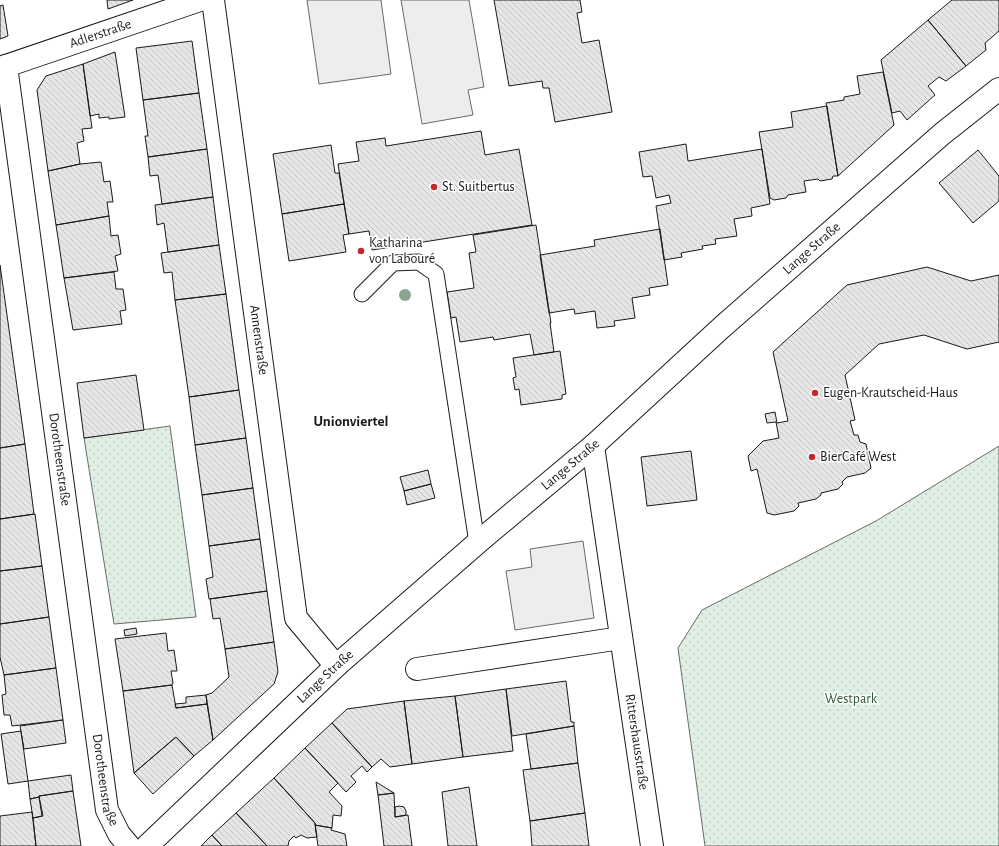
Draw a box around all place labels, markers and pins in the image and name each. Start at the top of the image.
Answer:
place label: St. Suitbertus [442,180,515,194]
marker: St. Suitbertus [429,182,439,192]
place label: Katharina von Labouré [369,236,435,266]
marker: Katharina von Labouré [356,246,366,256]
place label: Eugen-Krautscheid-Haus [823,386,958,400]
marker: Eugen-Krautscheid-Haus [810,388,820,398]
place label: BierCafé West [820,450,897,464]
marker: BierCafé West [807,452,817,462]

